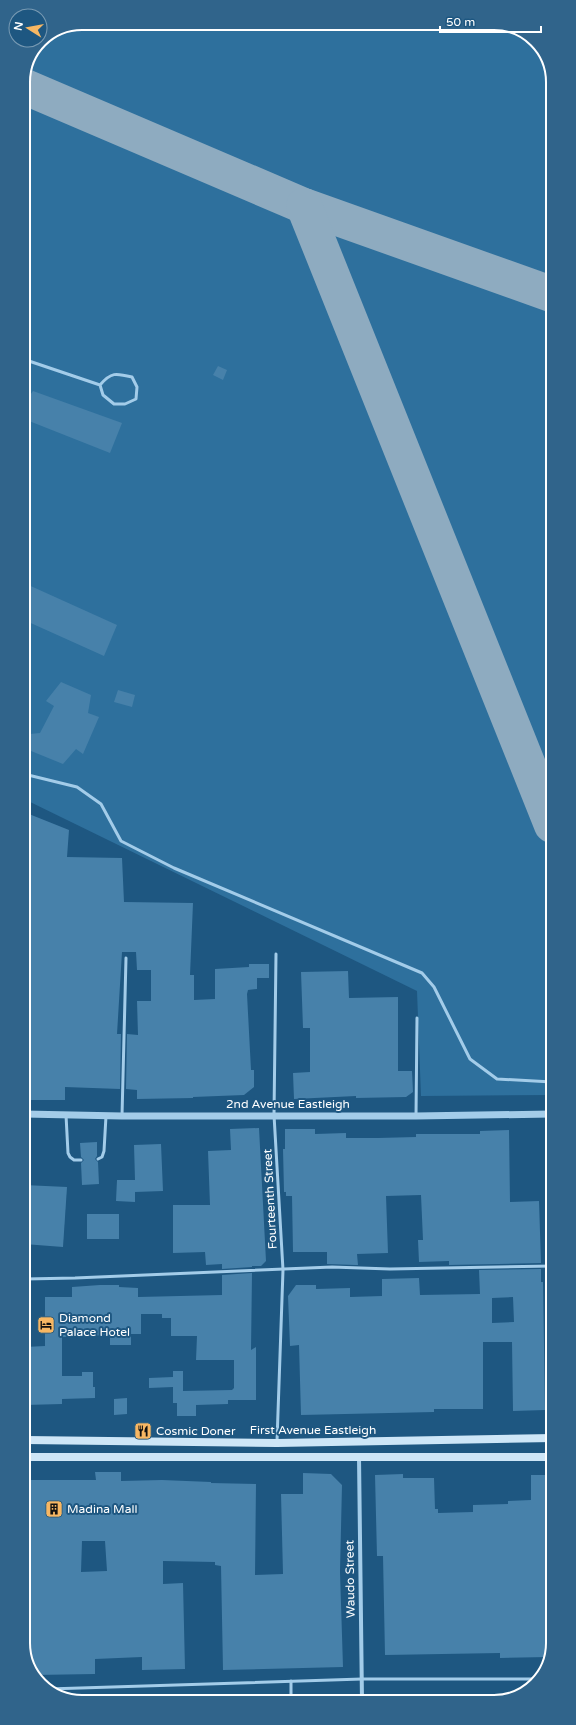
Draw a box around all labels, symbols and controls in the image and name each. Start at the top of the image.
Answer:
north arrow [8,8,48,48]
scale bar [440,8,541,34]
text: 50 m [446,15,475,29]
text: N [11,21,26,32]
street label: 2nd Avenue Eastleigh [226,1097,350,1111]
street label: Fourteenth Street [260,1148,280,1250]
place label: Diamond Palace Hotel [59,1311,130,1339]
hotel icon: Diamond Palace Hotel [36,1315,56,1335]
restaurant icon: Cosmic Doner [133,1421,153,1441]
street label: First Avenue Eastleigh [250,1423,376,1437]
place label: Cosmic Doner [156,1424,236,1438]
building icon: Madina Mall [44,1499,64,1519]
place label: Madina Mall [67,1502,137,1516]
street label: Waudo Street [342,1540,358,1618]

